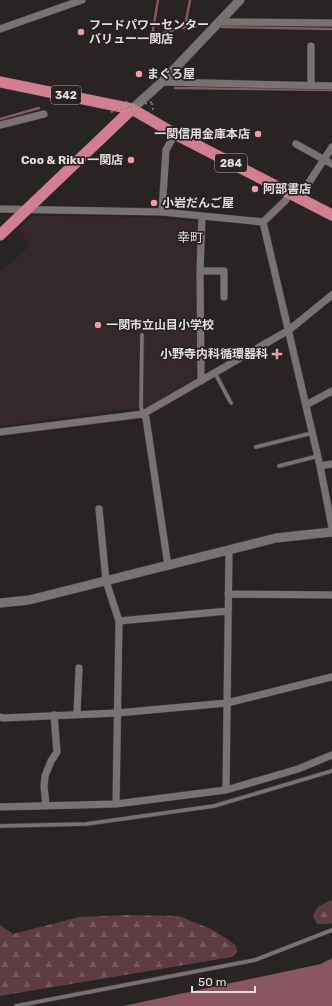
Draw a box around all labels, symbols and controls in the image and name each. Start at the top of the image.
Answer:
place label: フードパワーセンター バリュー一関店 [89,18,209,46]
marker: フードパワーセンター バリュー一関店 [76,27,86,37]
place label: まぐろ屋 [147,67,195,81]
marker: まぐろ屋 [134,69,144,79]
road number: 342 [51,86,81,104]
place label: 一関信用金庫本店 [154,127,250,141]
marker: 一関信用金庫本店 [253,129,263,139]
place label: Coo & Riku 一関店 [21,153,123,167]
road number: 284 [215,154,247,172]
marker: Coo & Riku 一関店 [126,155,136,165]
place label: 阿部書店 [263,182,311,196]
marker: 阿部書店 [250,184,260,194]
place label: 小岩だんご屋 [162,196,234,210]
marker: 小岩だんご屋 [149,198,159,208]
district label: 幸町 [177,230,203,245]
place label: 一関市立山目小学校 [106,318,214,332]
marker: 一関市立山目小学校 [93,320,103,330]
place label: 小野寺内科循環器科 [160,347,268,361]
marker: 小野寺内科循環器科 [271,348,283,360]
scale bar [192,968,255,994]
text: 50 m [198,975,226,989]

